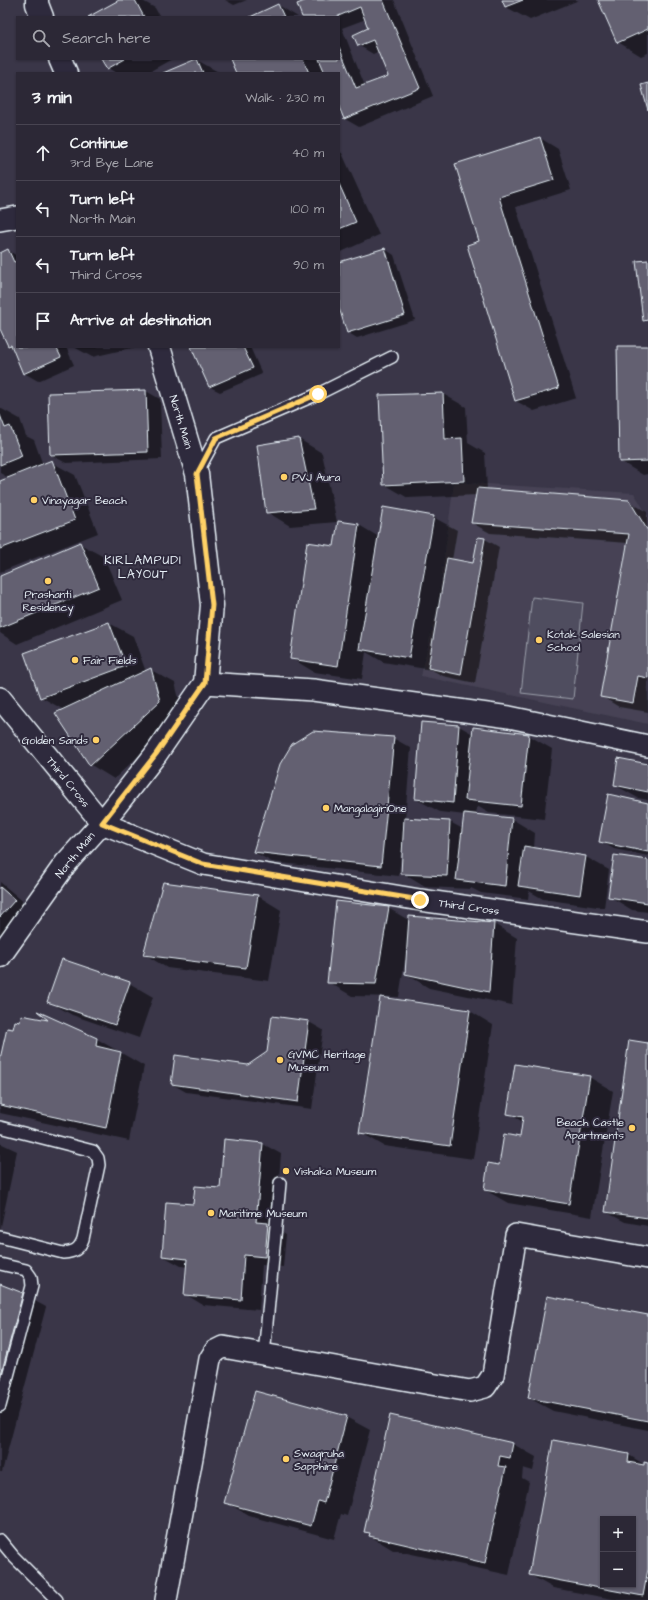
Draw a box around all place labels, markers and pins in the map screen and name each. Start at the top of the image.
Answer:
place label: PVJ Aura [292,470,341,485]
marker: PVJ Aura [279,472,289,482]
place label: Vinayagar Beach [42,493,127,509]
marker: Vinayagar Beach [29,495,39,505]
marker: Prashanti Residency [43,576,53,586]
place label: Prashanti Residency [22,587,74,616]
place label: Kotak Salesian School [547,627,620,655]
marker: Kotak Salesian School [534,635,544,645]
place label: Fair Fields [83,653,137,668]
marker: Fair Fields [70,655,80,665]
place label: Golden Sands [22,733,88,748]
marker: Golden Sands [91,735,101,745]
place label: MangalagiriOne [334,801,407,817]
marker: MangalagiriOne [321,803,331,813]
place label: GVMC Heritage Museum [288,1047,366,1075]
marker: GVMC Heritage Museum [275,1055,285,1065]
place label: Beach Castle Apartments [557,1115,624,1143]
marker: Beach Castle Apartments [627,1123,637,1133]
place label: Vishaka Museum [294,1164,377,1179]
marker: Vishaka Museum [281,1166,291,1176]
place label: Maritime Museum [219,1206,307,1221]
marker: Maritime Museum [206,1208,216,1218]
place label: Swagruha Sapphire [294,1446,344,1474]
marker: Swagruha Sapphire [281,1454,291,1464]

